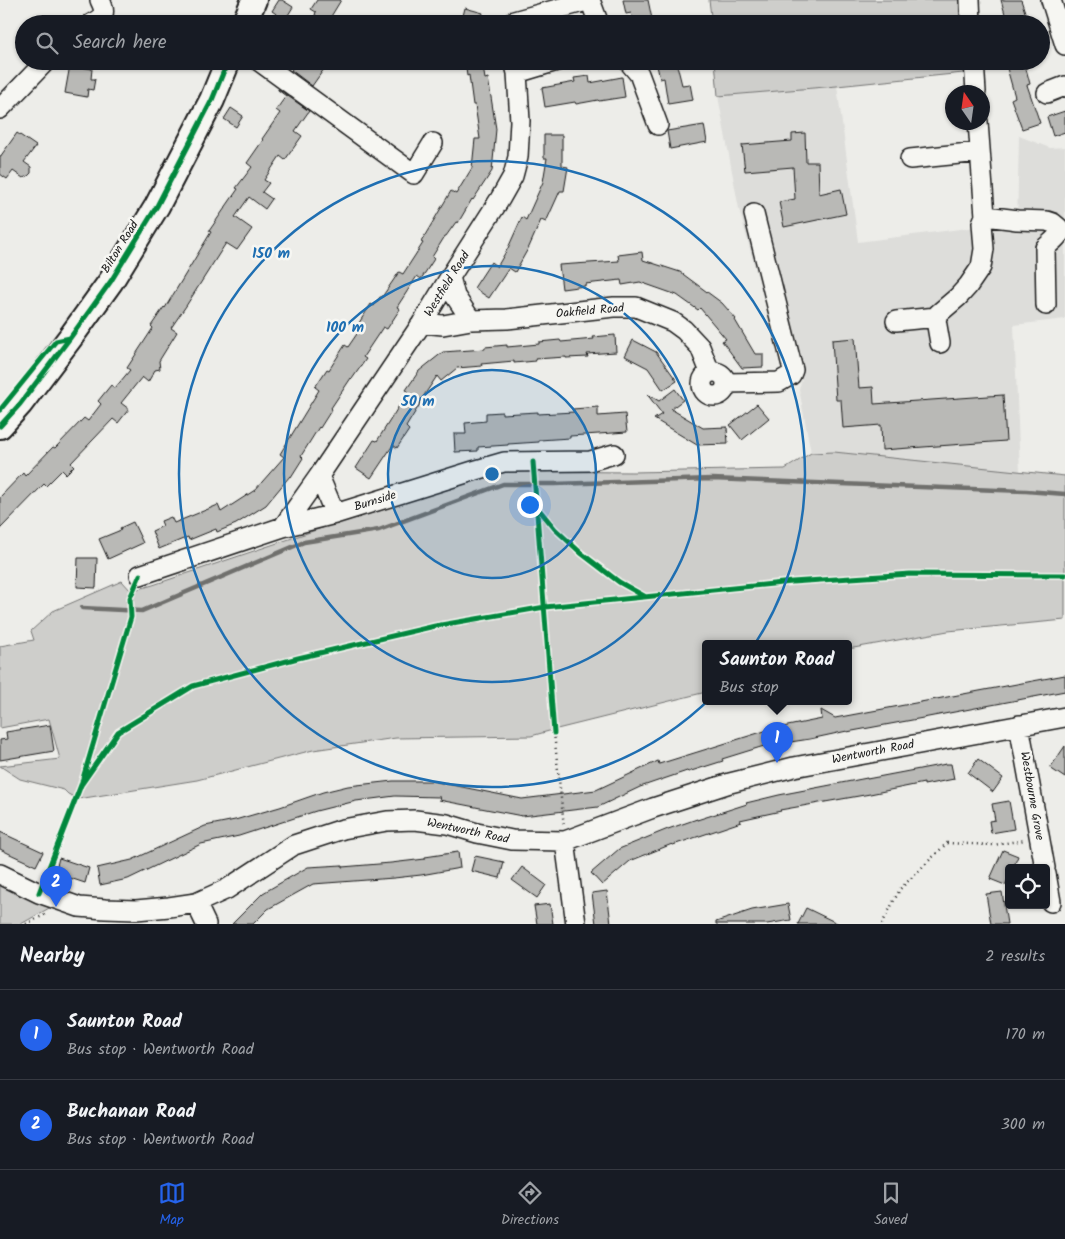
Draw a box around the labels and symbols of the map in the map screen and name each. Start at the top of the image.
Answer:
north arrow [945,85,990,130]
street label: Bilton Road [96,216,144,277]
text: 150 m [252,242,290,266]
street label: Westfield Road [419,247,475,320]
street label: Oakfield Road [555,298,626,323]
text: 100 m [326,316,364,340]
text: 50 m [400,390,435,414]
centre of rings [483,465,501,483]
street label: Burnside [352,485,399,516]
your location [517,492,543,518]
pin: 1 [761,722,793,763]
street label: Wentworth Road [830,735,917,769]
street label: Westbourne Grove [1015,750,1049,842]
street label: Wentworth Road [425,813,512,849]
pin: 2 [40,866,72,907]

